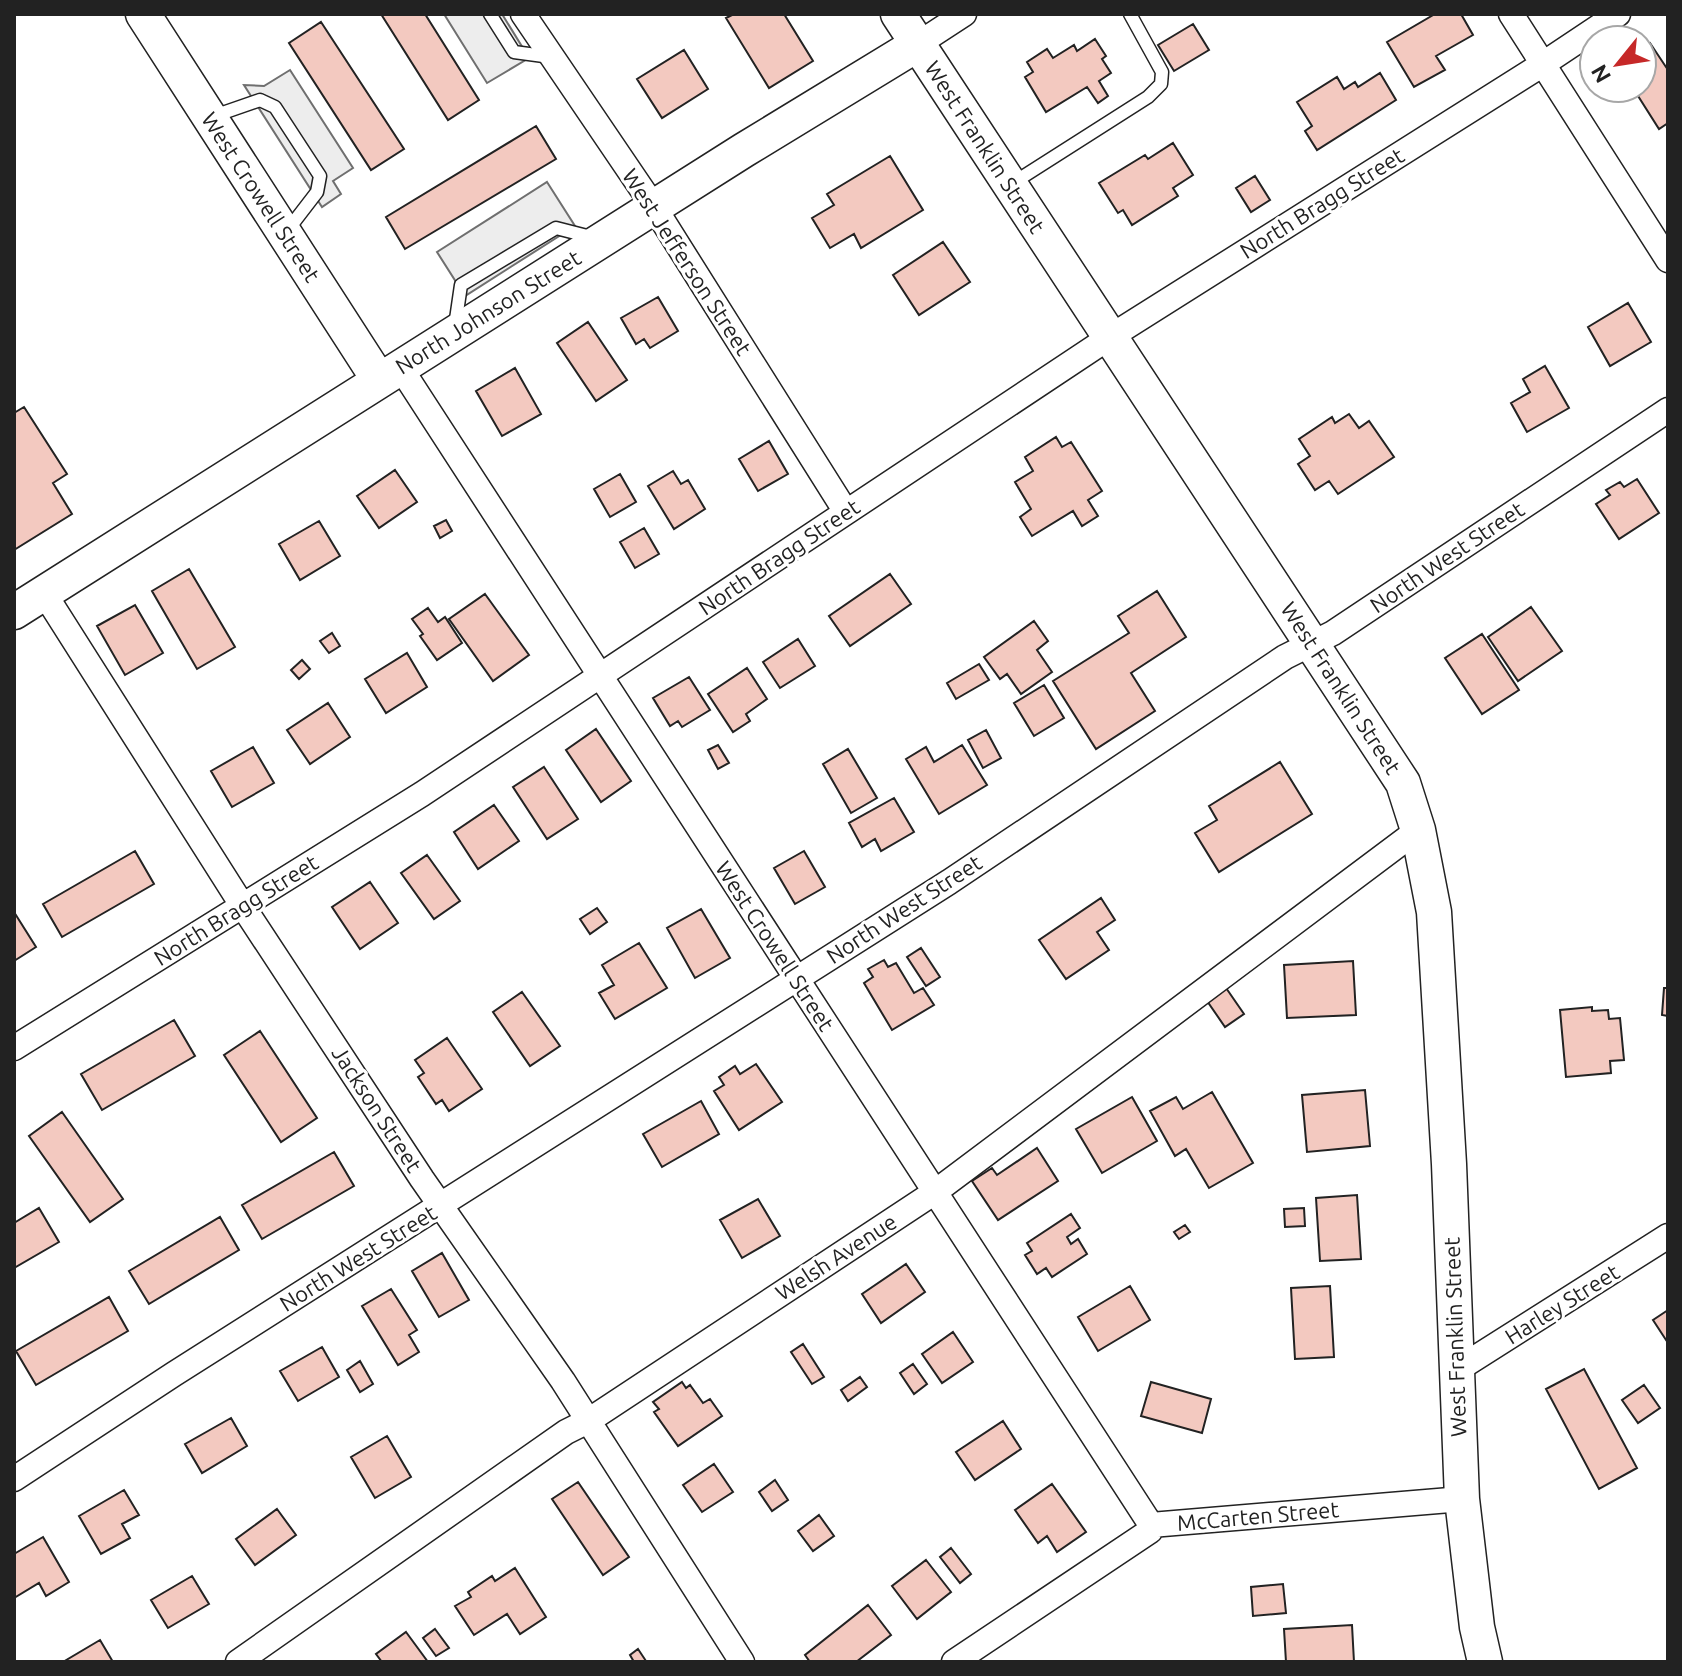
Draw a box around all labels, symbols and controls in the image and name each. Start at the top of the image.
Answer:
north arrow [1578,24,1658,104]
street label: West Franklin Street [920,56,1051,238]
text: N [1585,61,1615,88]
street label: West Crowell Street [197,107,326,287]
street label: North Bragg Street [1235,142,1409,263]
street label: West Jefferson Street [618,164,757,360]
street label: North Johnson Street [391,244,585,379]
street label: North Bragg Street [694,493,864,620]
street label: North West Street [1365,496,1529,617]
street label: West Franklin Street [1276,597,1407,779]
street label: North Bragg Street [149,849,323,970]
street label: North West Street [821,849,986,968]
street label: West Crowell Street [711,856,840,1036]
street label: Jackson Street [327,1041,428,1177]
street label: North West Street [275,1199,441,1316]
street label: Welsh Avenue [771,1208,901,1305]
street label: West Franklin Street [1439,1236,1470,1437]
street label: Harley Street [1500,1258,1624,1349]
street label: McCarten Street [1176,1496,1340,1535]

